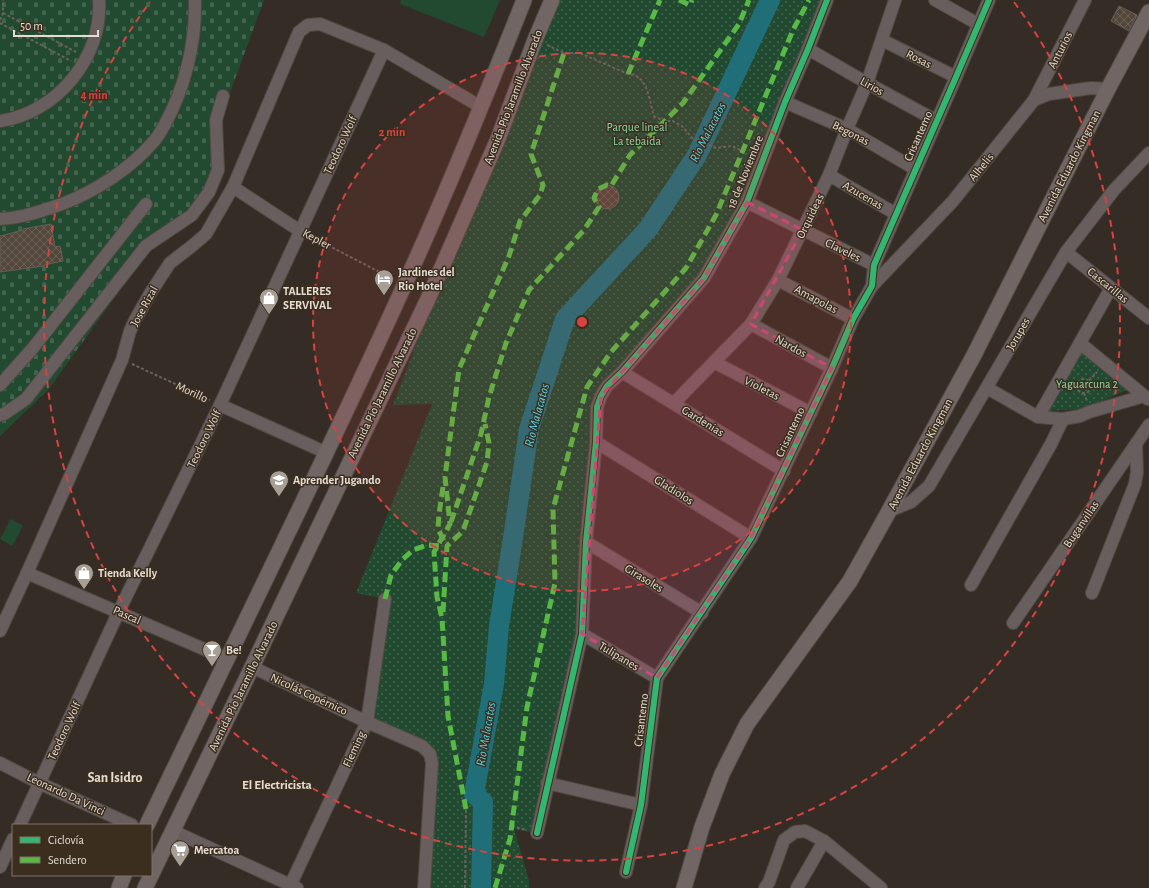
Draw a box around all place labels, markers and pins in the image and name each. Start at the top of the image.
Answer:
place label: Jardines del Rio Hotel [398,266,455,292]
hotel icon: Jardines del Rio Hotel [373,268,395,296]
place label: TALLERES SERVIVAL [283,285,332,311]
shop icon: TALLERES SERVIVAL [258,287,280,315]
centre of rings [575,315,589,329]
school or university icon: Aprender Jugando [268,469,290,497]
place label: Aprender Jugando [293,474,381,486]
shop icon: Tienda Kelly [73,562,95,590]
place label: Tienda Kelly [98,567,158,580]
bar icon: Be! [201,639,223,667]
place label: Be! [226,644,242,656]
supermarket icon: Mercatoa [169,839,191,867]
place label: Mercatoa [194,844,239,856]

